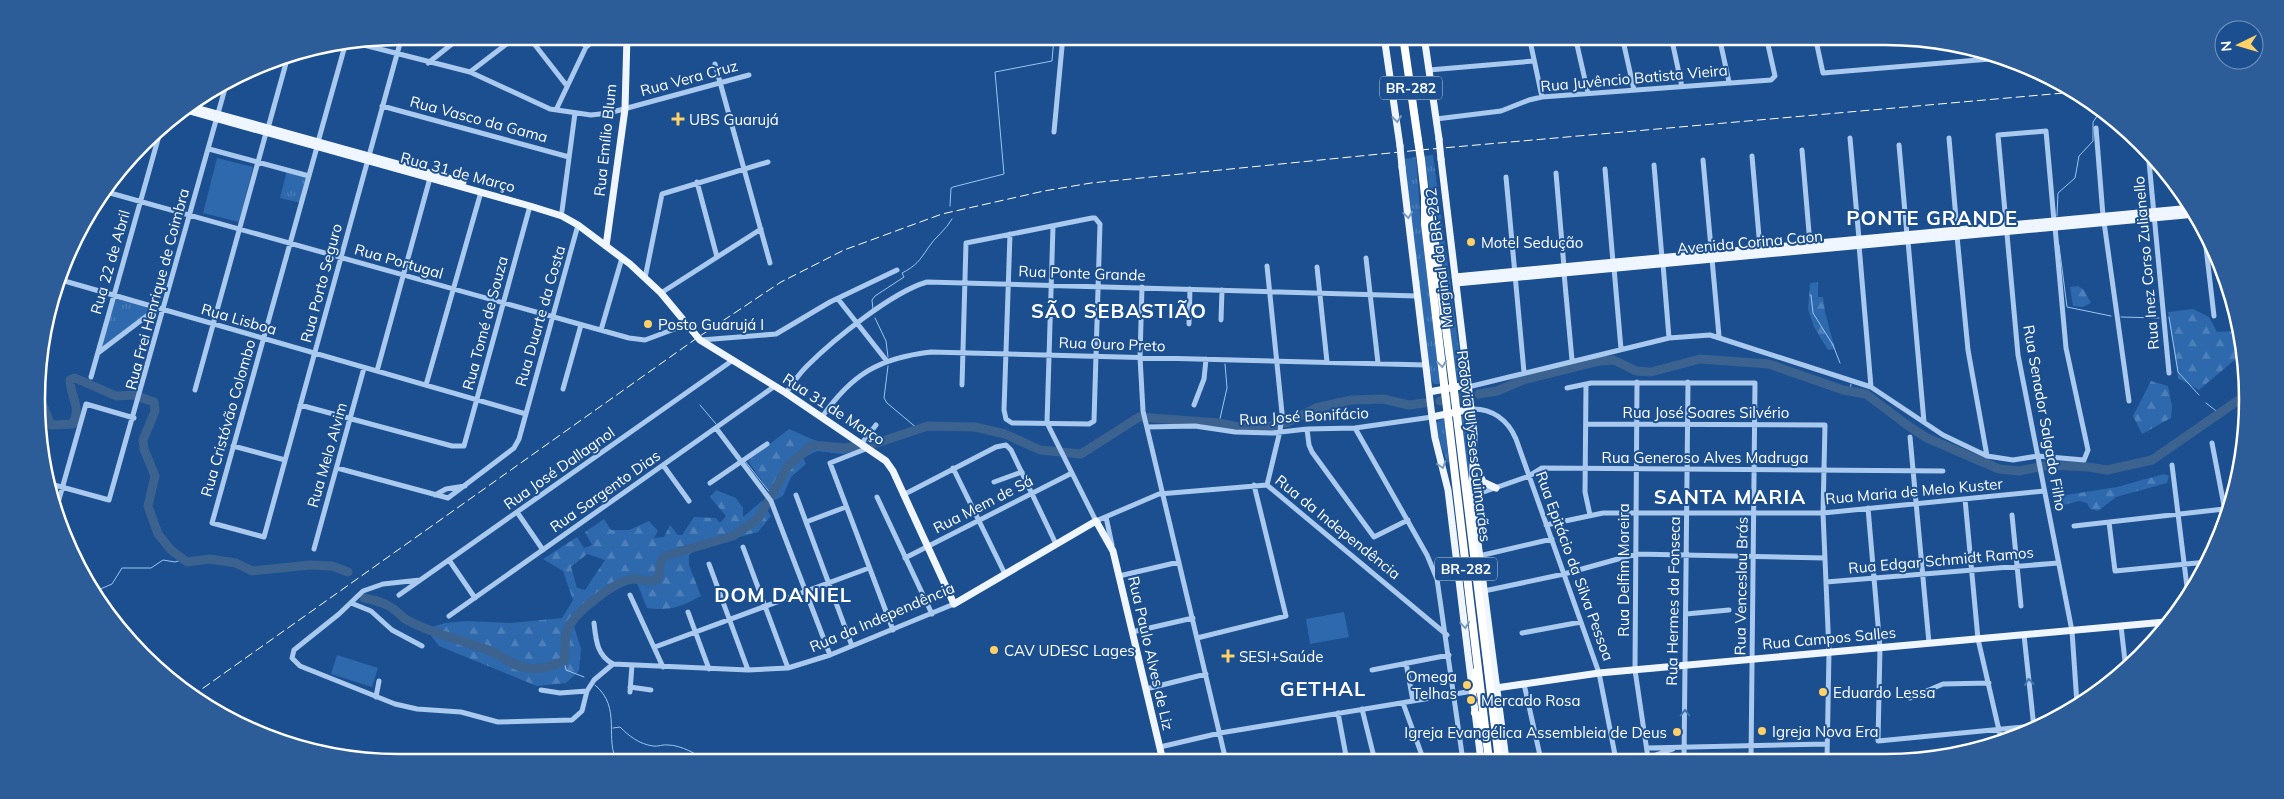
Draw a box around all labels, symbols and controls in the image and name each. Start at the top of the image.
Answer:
north arrow [2214,20,2264,70]
text: N [2217,40,2235,52]
street label: Rua Vera Cruz [638,56,740,100]
street label: Rua Juvêncio Batista Vieira [1540,60,1728,96]
road number: BR-282 [1380,76,1442,100]
street label: Rua Emílio Blum [590,83,620,197]
street label: Rua Vasco da Gama [408,91,550,147]
place label: UBS Guarujá [689,110,779,129]
marker: UBS Guarujá [671,112,685,126]
one-way arrow [1391,115,1401,123]
street label: Rua 31 de Março [399,148,517,196]
street label: Rua Inez Corso Zulianello [2129,175,2163,351]
street label: Rua Frei Henrique de Coimbra [121,186,193,392]
street label: Marginal da BR-282 [1421,187,1457,329]
district label: PONTE GRANDE [1846,205,2018,230]
street label: Rua 22 de Abril [86,208,134,316]
one-way arrow [1402,211,1413,219]
street label: Rua Porto Seguro [296,221,346,345]
street label: Avenida Corina Caon [1676,226,1824,258]
place label: Motel Sedução [1481,233,1583,252]
marker: Motel Sedução [1465,236,1477,248]
street label: Rua Portugal [352,239,446,283]
street label: Rua Duarte da Costa [511,243,569,389]
street label: Rua Tomé de Souza [458,254,512,392]
street label: Rua Ponte Grande [1018,261,1146,285]
district label: SÃO SEBASTIÃO [1031,298,1207,323]
street label: Rua Lisboa [199,299,279,339]
place label: Posto Guarujá I [658,315,764,334]
marker: Posto Guarujá I [642,318,654,330]
street label: Rua Senador Salgado Filho [2019,324,2071,512]
street label: Rua Ouro Preto [1058,333,1166,355]
street label: Rua Cristóvão Colombo [196,337,260,499]
street label: Rodovia Ulysses Guimarães [1453,349,1495,543]
one-way arrow [1436,360,1447,368]
street label: Rua 31 de Março [779,369,889,449]
street label: Rua Melo Alvim [303,400,351,510]
street label: Rua José Bonifácio [1239,403,1369,429]
street label: Rua José Soares Silvério [1623,403,1789,422]
street label: Rua José Dallagnol [500,423,618,513]
street label: Rua Sargento Dias [546,446,664,536]
street label: Rua Generoso Alves Madruga [1602,448,1808,467]
one-way arrow [1437,460,1447,468]
street label: Rua Epitácio da Silva Pessoa [1532,469,1618,663]
street label: Rua Mem de Sá [930,471,1036,537]
street label: Rua da Independência [1272,471,1404,583]
street label: Rua Maria de Melo Kuster [1824,474,2004,508]
district label: SANTA MARIA [1654,484,1806,509]
street label: Rua Delfim Moreira [1614,503,1633,637]
street label: Rua Hermes da Fonseca [1662,516,1684,686]
street label: Rua Venceslau Brás [1730,517,1752,655]
street label: Rua Edgar Schmidt Ramos [1847,542,2035,578]
road number: BR-282 [1435,558,1497,580]
street label: Rua Paulo Alves de Liz [1124,574,1178,732]
street label: Rua da Independência [807,578,957,656]
district label: DOM DANIEL [714,582,852,607]
one-way arrow [1459,622,1470,630]
street label: Rua Campos Salles [1761,623,1897,653]
place label: CAV UDESC Lages [1004,641,1135,660]
marker: CAV UDESC Lages [988,644,1000,656]
place label: SESI+Saúde [1239,647,1323,666]
marker: SESI+Saúde [1221,649,1235,663]
place label: Omega Telhas [1406,667,1457,703]
district label: GETHAL [1280,676,1366,701]
one-way arrow [2024,677,2035,685]
marker: Omega Telhas [1461,679,1473,691]
place label: Eduardo Lessa [1833,683,1935,702]
marker: Eduardo Lessa [1817,686,1829,698]
place label: Mercado Rosa [1481,691,1580,710]
marker: Mercado Rosa [1465,694,1477,706]
one-way arrow [1680,708,1690,716]
place label: Igreja Nova Era [1772,722,1879,741]
place label: Igreja Evangélica Assembleia de Deus [1404,723,1667,742]
marker: Igreja Nova Era [1756,725,1768,737]
marker: Igreja Evangélica Assembleia de Deus [1671,726,1683,738]

